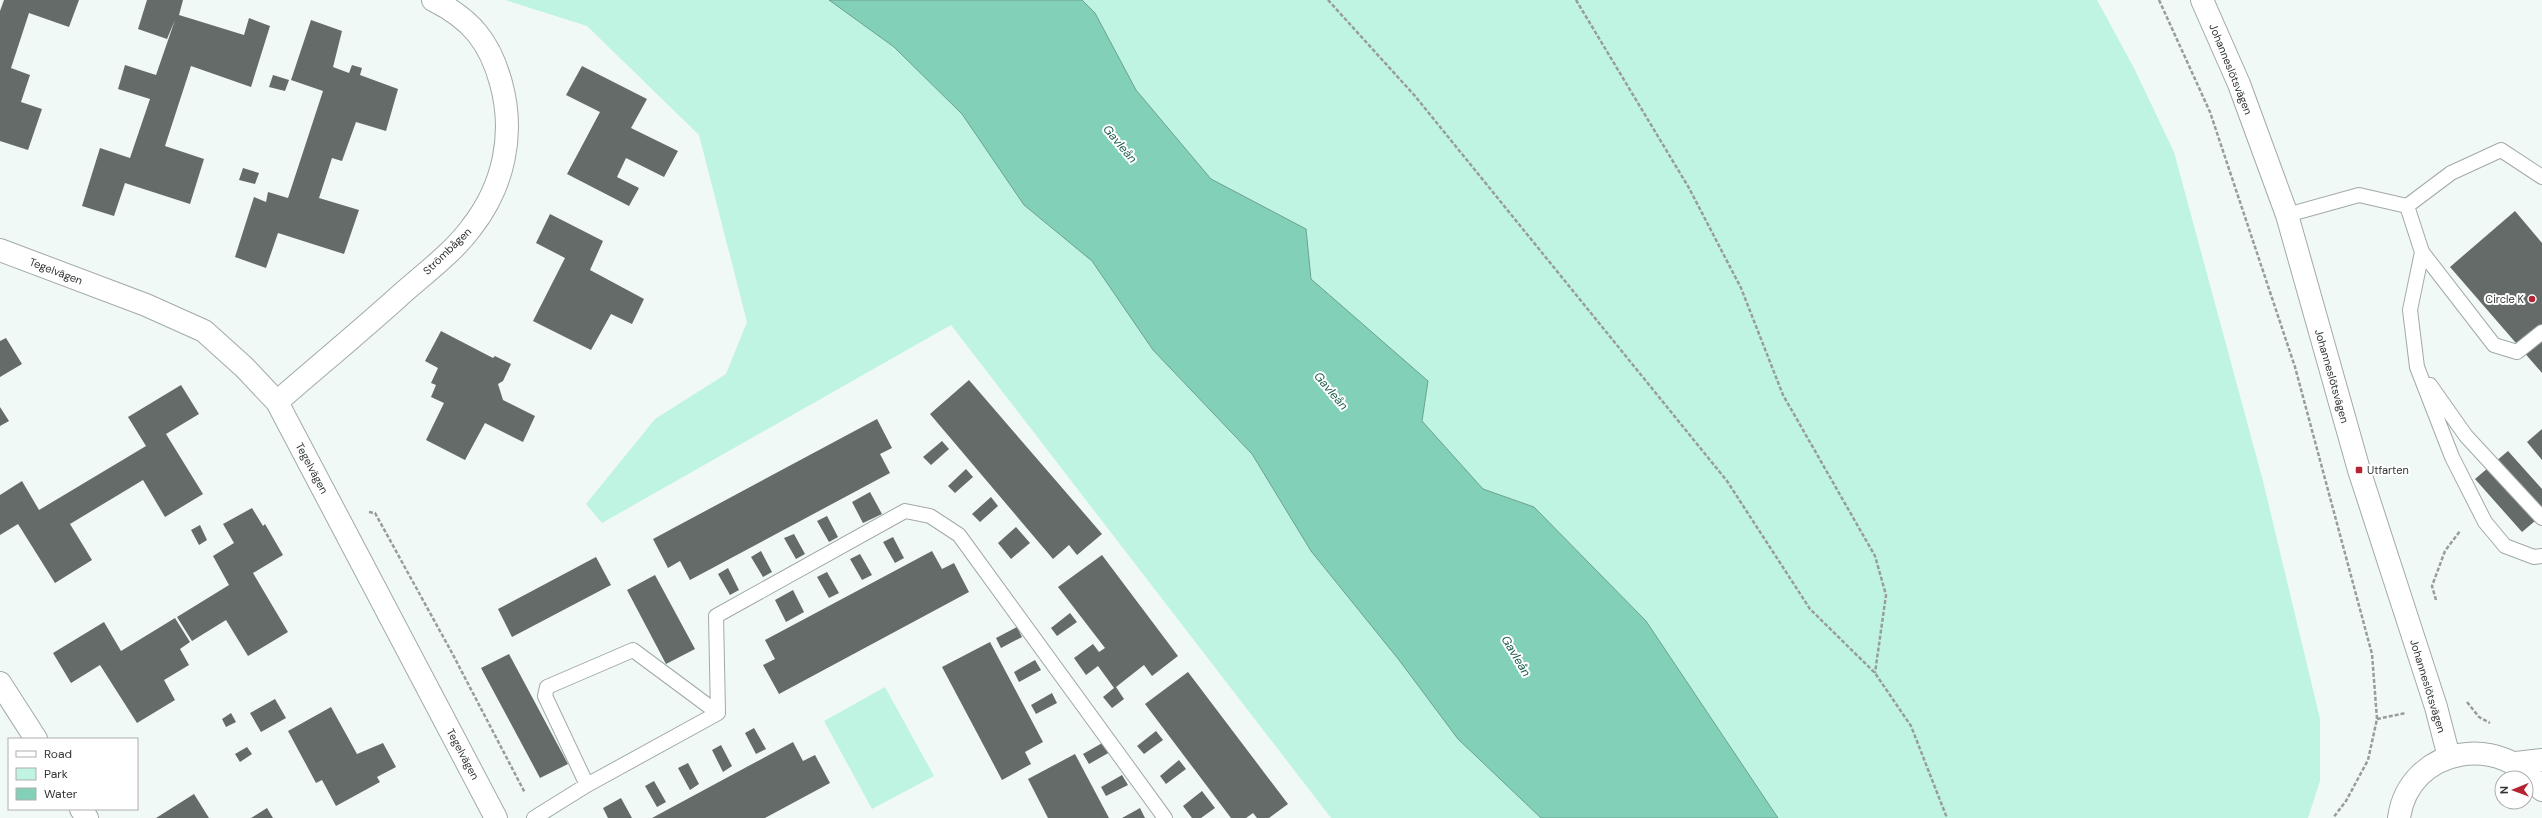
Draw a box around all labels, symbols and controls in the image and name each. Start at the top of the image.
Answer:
street label: Johanneslötsvägen [2206,21,2256,117]
water label: Gavleån [1099,122,1141,166]
street label: Strömbågen [420,224,474,278]
street label: Tegelvägen [27,254,85,288]
place label: Circle K [2485,292,2525,306]
marker: Circle K [2527,294,2537,304]
street label: Johanneslötsvägen [2312,327,2352,425]
water label: Gavleån [1310,369,1352,413]
street label: Tegelvägen [293,440,331,496]
place label: Utfarten [2367,463,2409,477]
marker: Utfarten [2354,465,2364,475]
water label: Gavleån [1498,633,1535,680]
street label: Johanneslötsvägen [2407,638,2449,734]
street label: Tegelvägen [444,726,482,782]
legend [8,738,138,810]
text: Road [44,746,72,762]
text: Park [44,766,68,782]
north arrow [2494,770,2534,810]
text: Water [44,786,78,802]
text: N [2497,786,2511,794]

